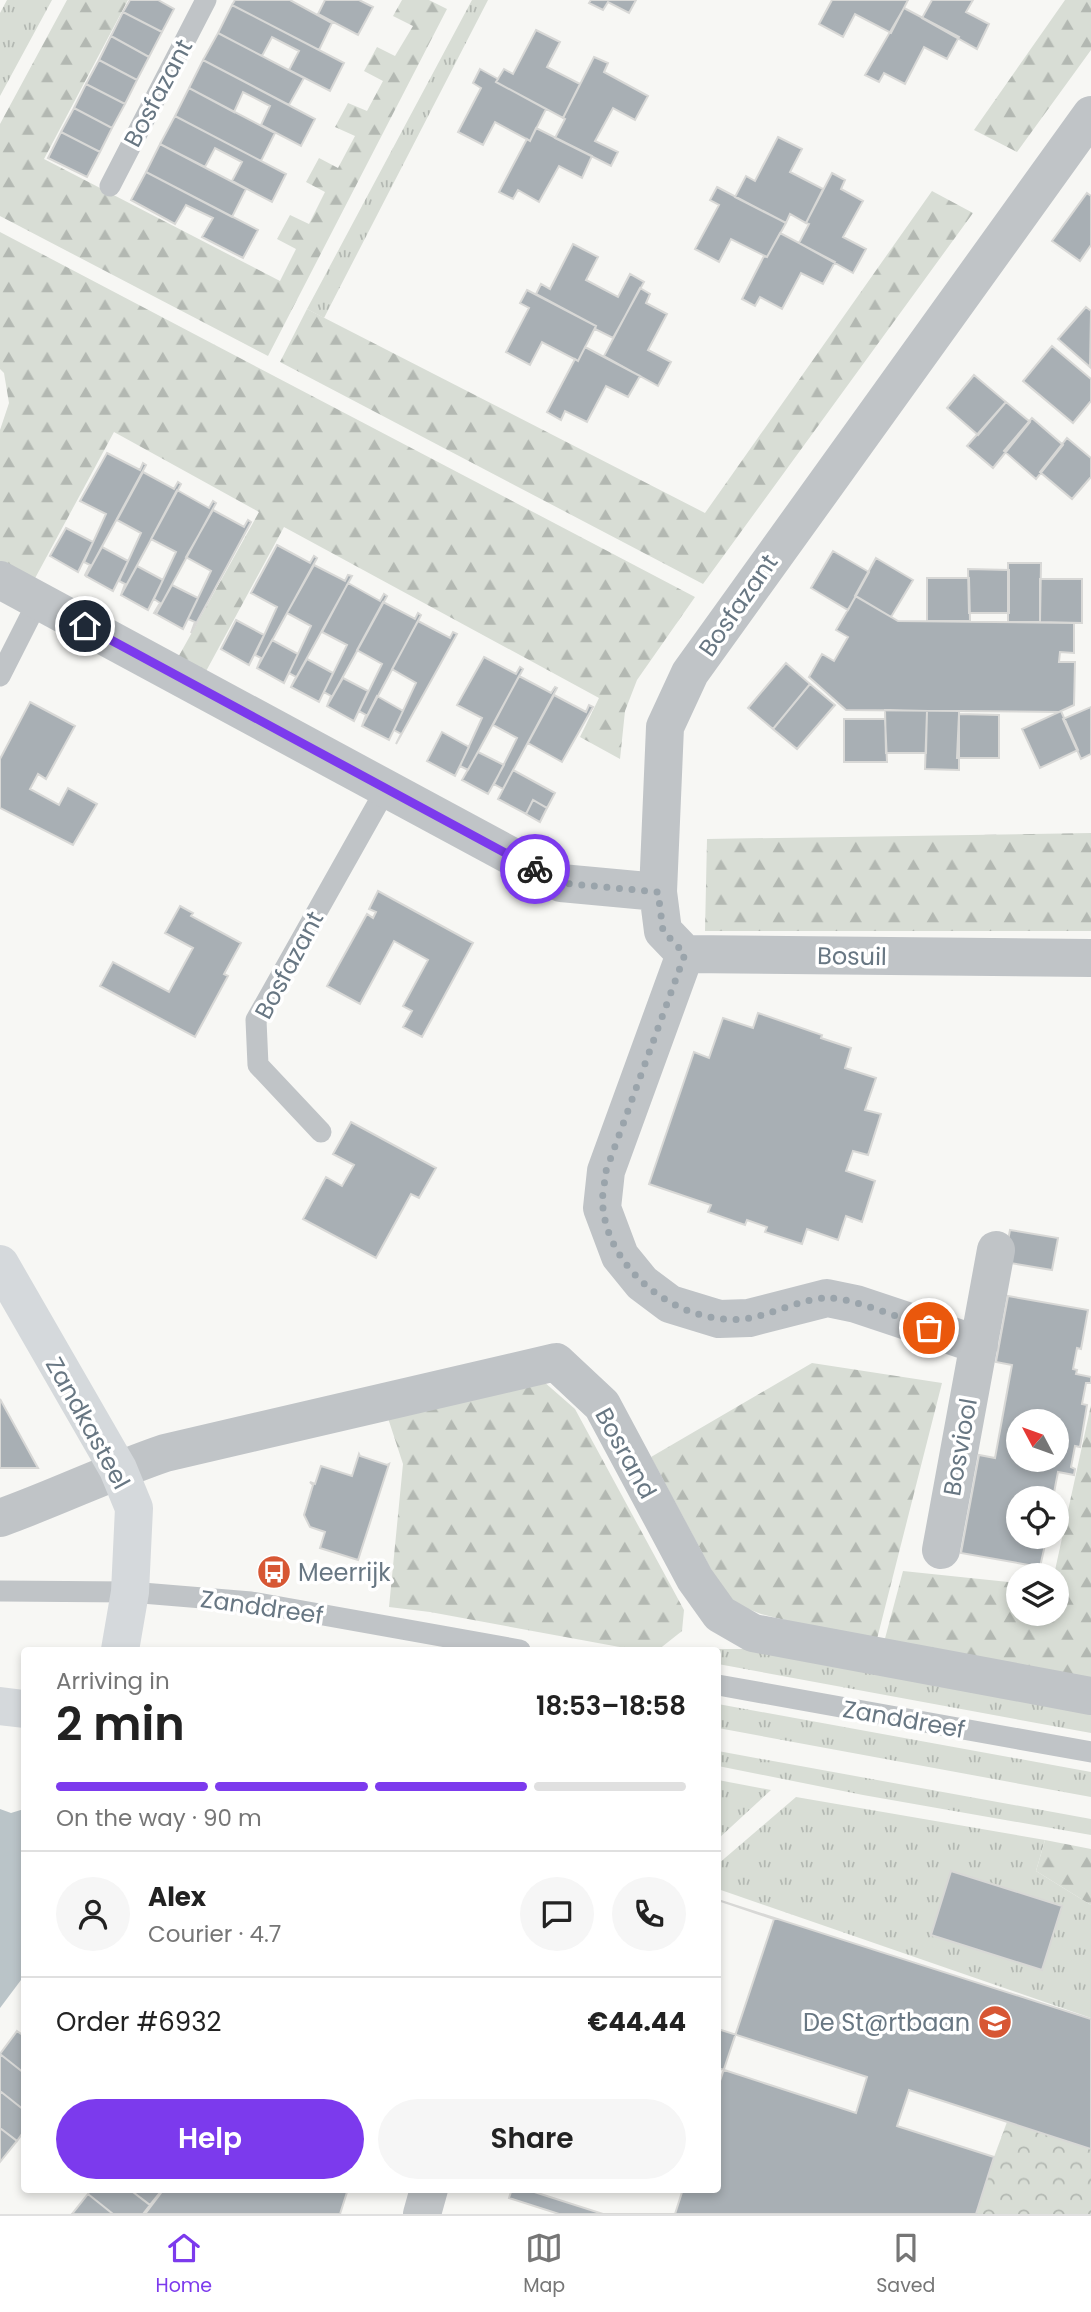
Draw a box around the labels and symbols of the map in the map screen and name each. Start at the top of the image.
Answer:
street label: Bosfazant [116,33,200,153]
street label: Bosfazant [691,547,785,663]
pin [55,596,115,656]
courier [500,834,570,904]
street label: Bosfazant [247,905,331,1025]
street label: Bosuil [817,939,887,973]
pin [899,1298,959,1358]
street label: Zandkasteel [38,1351,138,1495]
street label: Bosviool [935,1396,985,1498]
street label: Bosrand [587,1402,665,1504]
north arrow [1006,1409,1069,1472]
bus stop icon: Meerrijk [255,1553,293,1591]
place label: Meerrijk [298,1556,391,1589]
street label: Zanddreef [198,1582,326,1632]
street label: Zanddreef [840,1692,968,1746]
school or university icon: De St@rtbaan [976,2003,1014,2041]
place label: De St@rtbaan [803,2006,970,2039]

